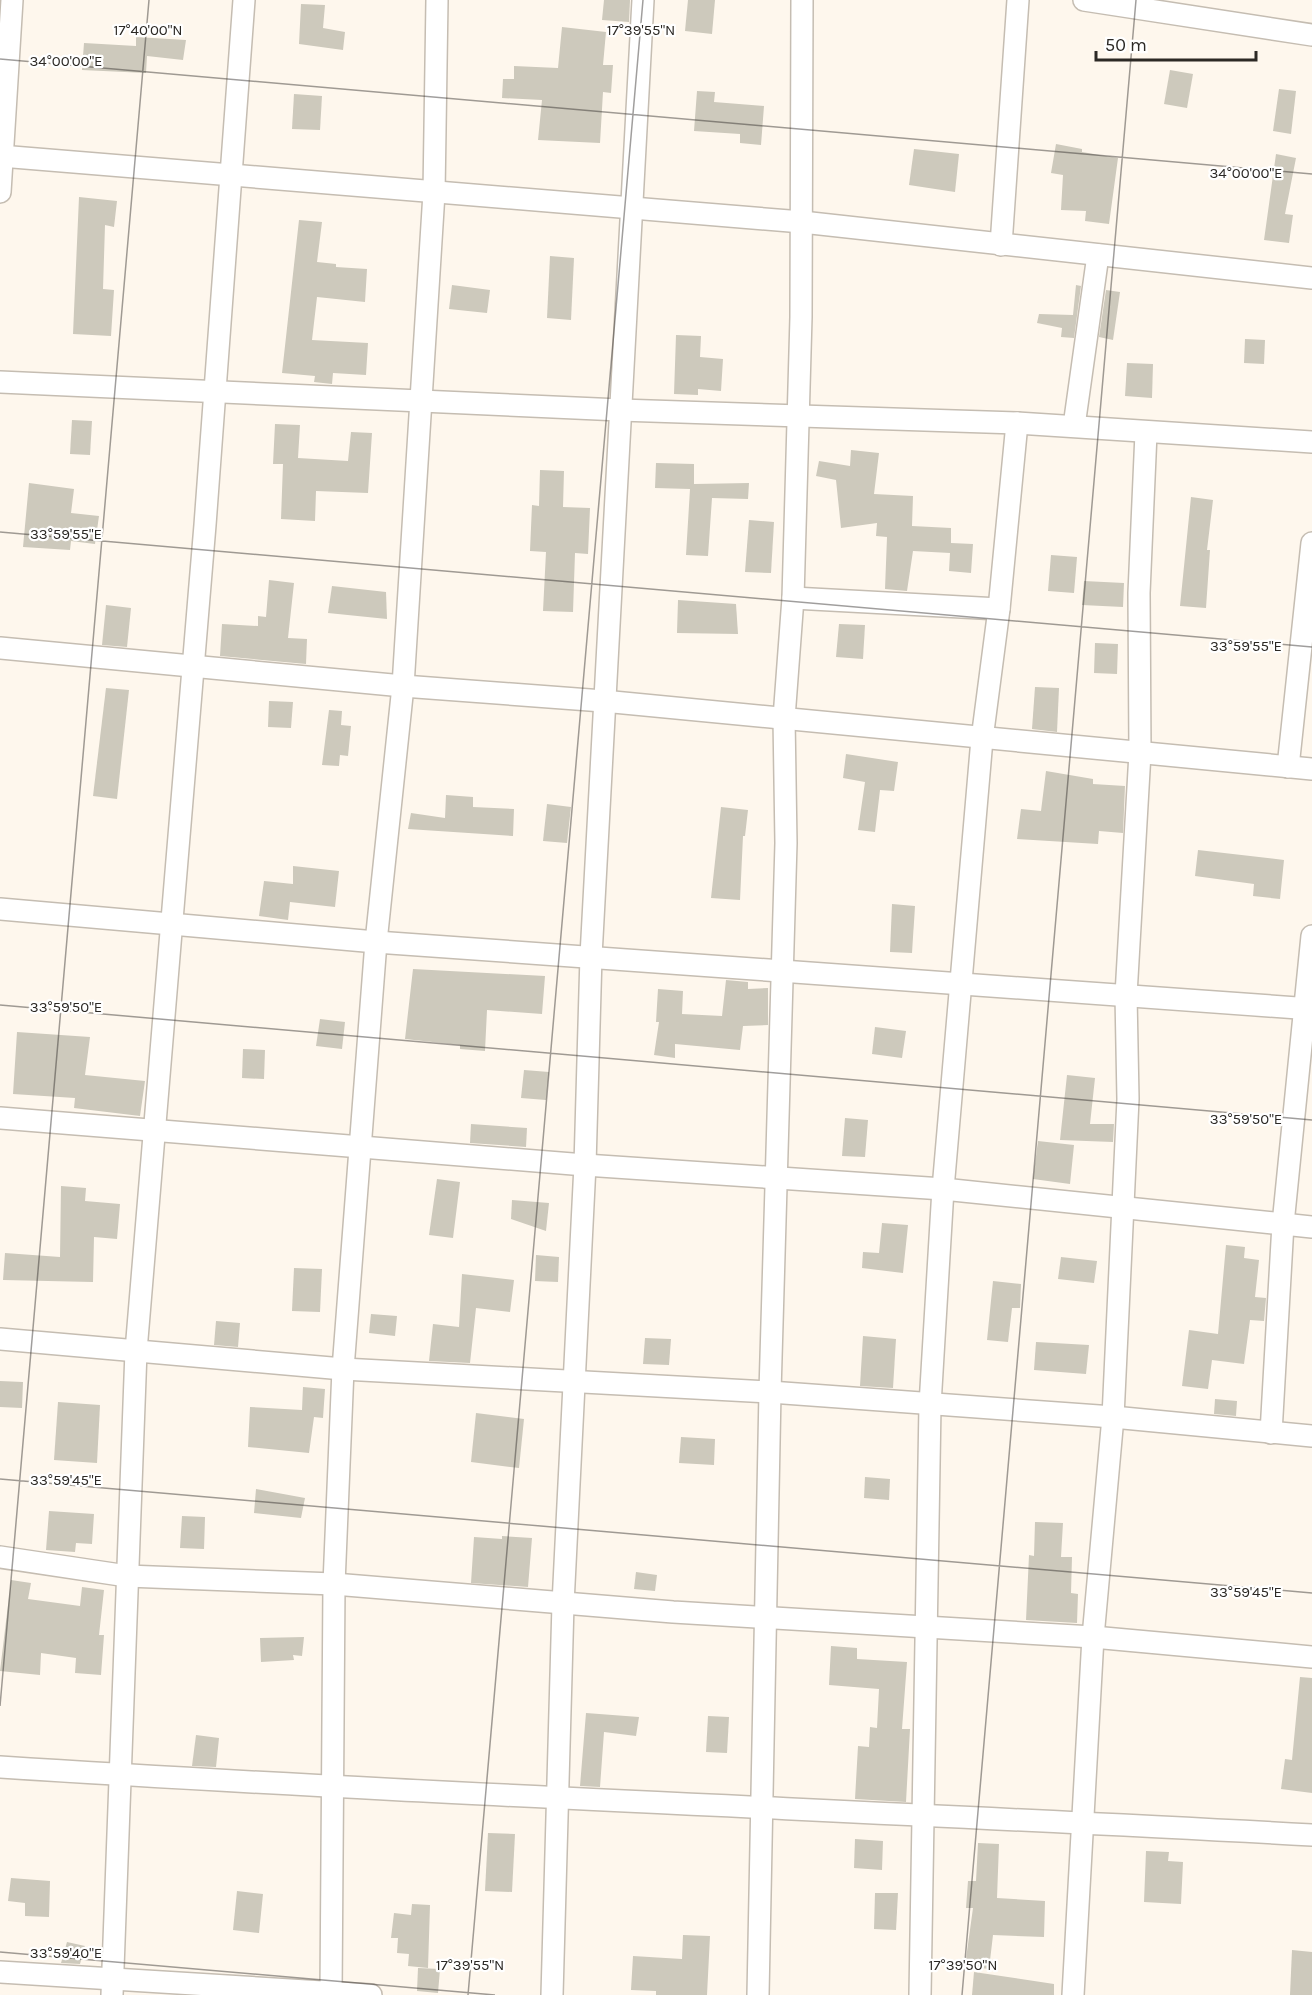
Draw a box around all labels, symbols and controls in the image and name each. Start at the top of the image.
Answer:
text: 17°40'00"N [113,21,183,39]
text: 17°39'55"N [607,21,675,39]
scale bar [1096,24,1256,62]
text: 50 m [1105,34,1147,56]
text: 34°00'00"E [30,52,102,70]
text: 34°00'00"E [1210,164,1282,182]
text: 33°59'55"E [30,525,102,543]
text: 33°59'55"E [1210,637,1282,655]
text: 33°59'50"E [30,998,102,1016]
text: 33°59'50"E [1210,1110,1282,1128]
text: 33°59'45"E [30,1471,102,1489]
text: 33°59'45"E [1210,1583,1282,1601]
text: 33°59'40"E [30,1944,102,1962]
text: 17°39'55"N [436,1956,504,1974]
text: 17°39'50"N [929,1956,997,1974]

